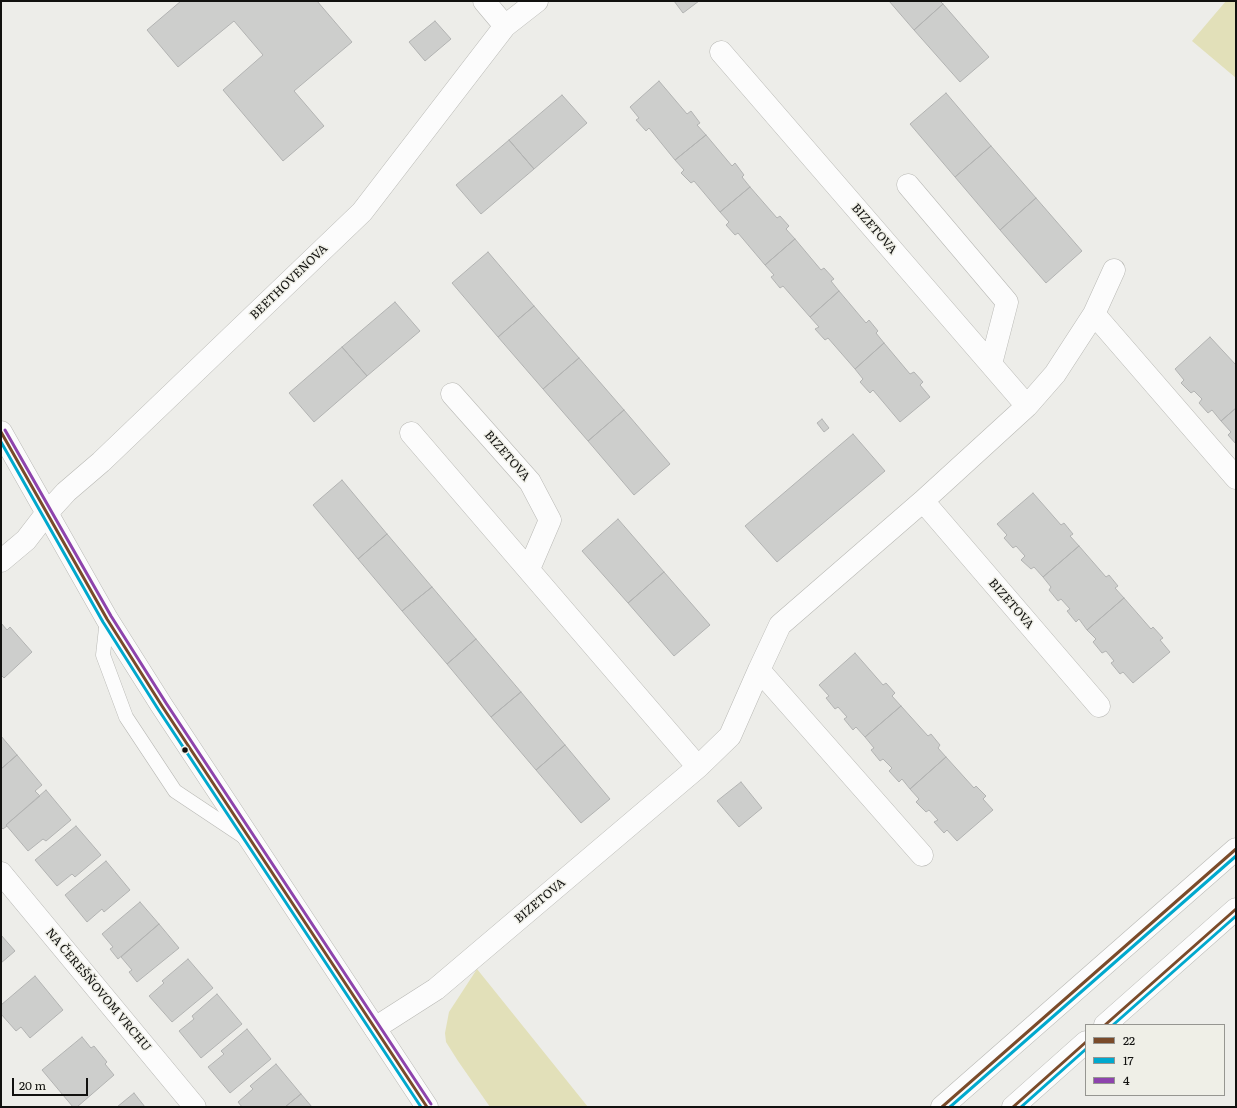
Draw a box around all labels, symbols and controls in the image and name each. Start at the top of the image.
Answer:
street label: BIZETOVA [848,201,900,257]
street label: BEETHOVENOVA [247,241,331,323]
street label: BIZETOVA [481,428,533,484]
street label: BIZETOVA [985,576,1037,632]
unlabelled marker [180,745,190,755]
street label: BIZETOVA [512,876,568,926]
street label: NA ČEREŠŇOVOM VRCHU [42,926,154,1054]
legend [1085,1024,1225,1096]
text: 22 [1123,1031,1135,1049]
text: 17 [1123,1051,1134,1069]
scale bar [14,1070,90,1096]
text: 4 [1123,1071,1130,1089]
text: 20 m [19,1076,46,1094]

